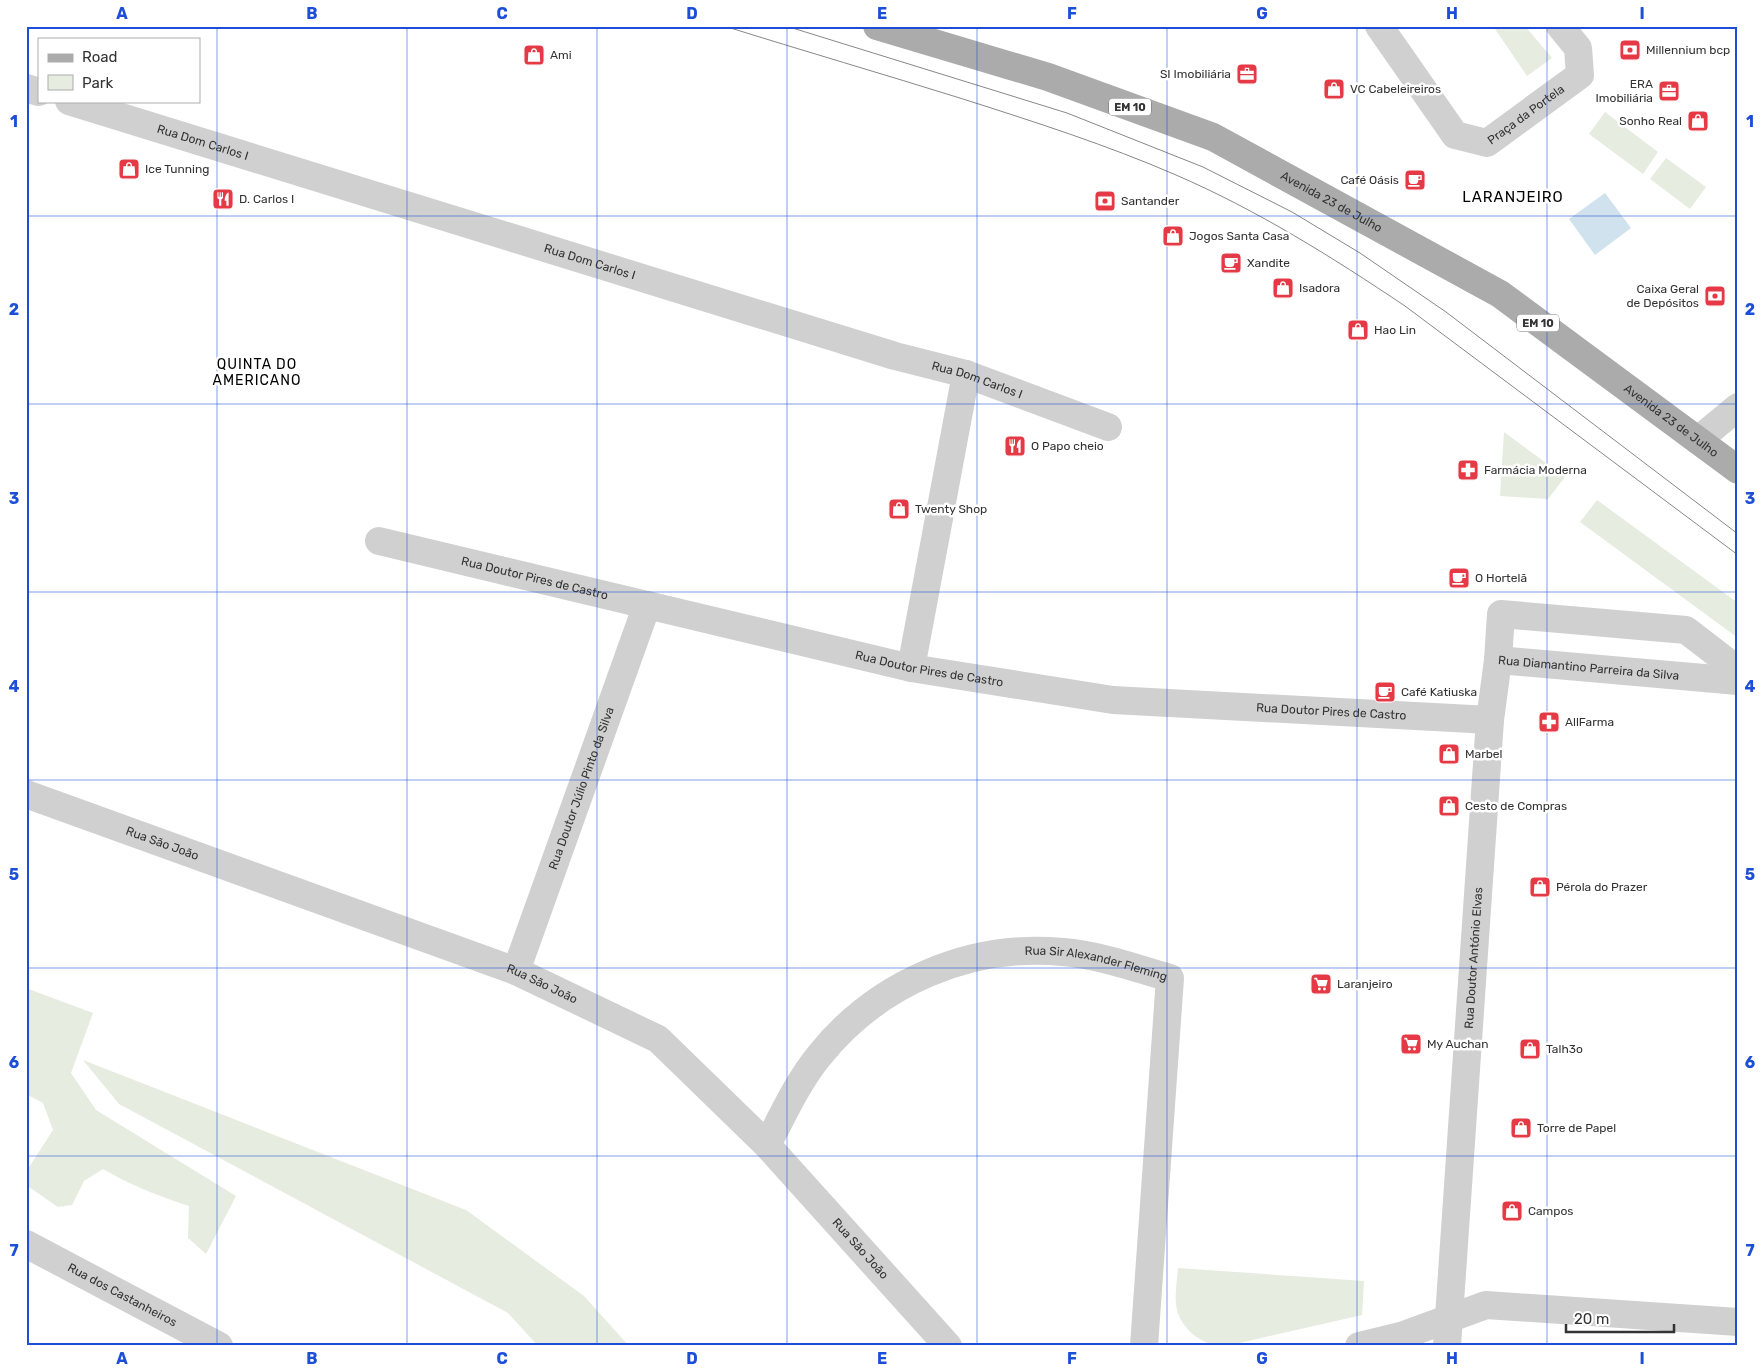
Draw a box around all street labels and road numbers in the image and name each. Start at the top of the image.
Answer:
street label: Praça da Portela [1485,82,1567,147]
road number: EM 10 [1109,98,1151,115]
street label: Rua Dom Carlos I [155,122,250,163]
street label: Avenida 23 de Julho [1278,168,1385,235]
street label: Rua Dom Carlos I [542,241,637,282]
road number: EM 10 [1517,314,1559,332]
street label: Rua Dom Carlos I [930,359,1024,401]
street label: Avenida 23 de Julho [1621,381,1721,460]
street label: Rua Doutor Pires de Castro [460,554,610,602]
street label: Rua Doutor Pires de Castro [854,648,1004,690]
street label: Rua Diamantino Parreira da Silva [1498,653,1680,683]
street label: Rua Doutor Pires de Castro [1256,701,1407,723]
street label: Rua Doutor Júlio Pinto da Silva [546,705,617,872]
street label: Rua São João [124,824,201,863]
street label: Rua Doutor António Elvas [1462,887,1486,1029]
street label: Rua Sir Alexander Fleming [1024,944,1169,984]
street label: Rua São João [505,961,580,1006]
street label: Rua São João [830,1216,891,1282]
street label: Rua dos Castanheiros [65,1260,179,1330]

